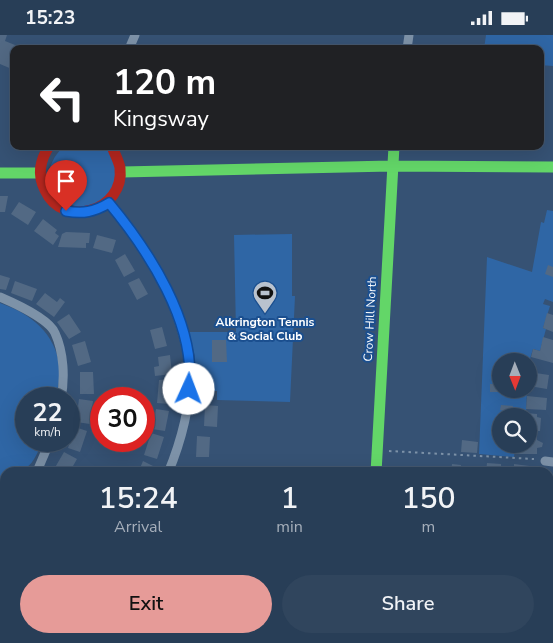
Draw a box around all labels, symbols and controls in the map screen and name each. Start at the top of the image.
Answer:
text: 15:23 [25,5,75,31]
text: 120 m [113,59,216,106]
icon: left [30,65,95,130]
text: Kingsway [113,104,209,134]
pin [45,160,87,211]
icon: arrive [52,167,80,195]
street label: Crow Hill North [360,276,380,362]
sports icon: Alkrington Tennis & Social Club [252,280,278,314]
place label: Alkrington Tennis & Social Club [216,314,315,344]
north arrow [492,353,538,397]
map controls [492,353,537,453]
position arrow [162,362,214,414]
speed limit sign: 30 [90,387,155,452]
text: 22 [32,396,63,430]
button: search [492,408,537,453]
text: km/h [34,424,61,440]
text: 15:24 [99,478,178,519]
text: 1 [281,478,299,519]
text: 150 [401,478,455,519]
text: Arrival [114,516,162,538]
text: min [276,516,303,538]
text: m [422,516,435,538]
button: Exit [20,575,272,633]
button: Share [282,575,534,633]

